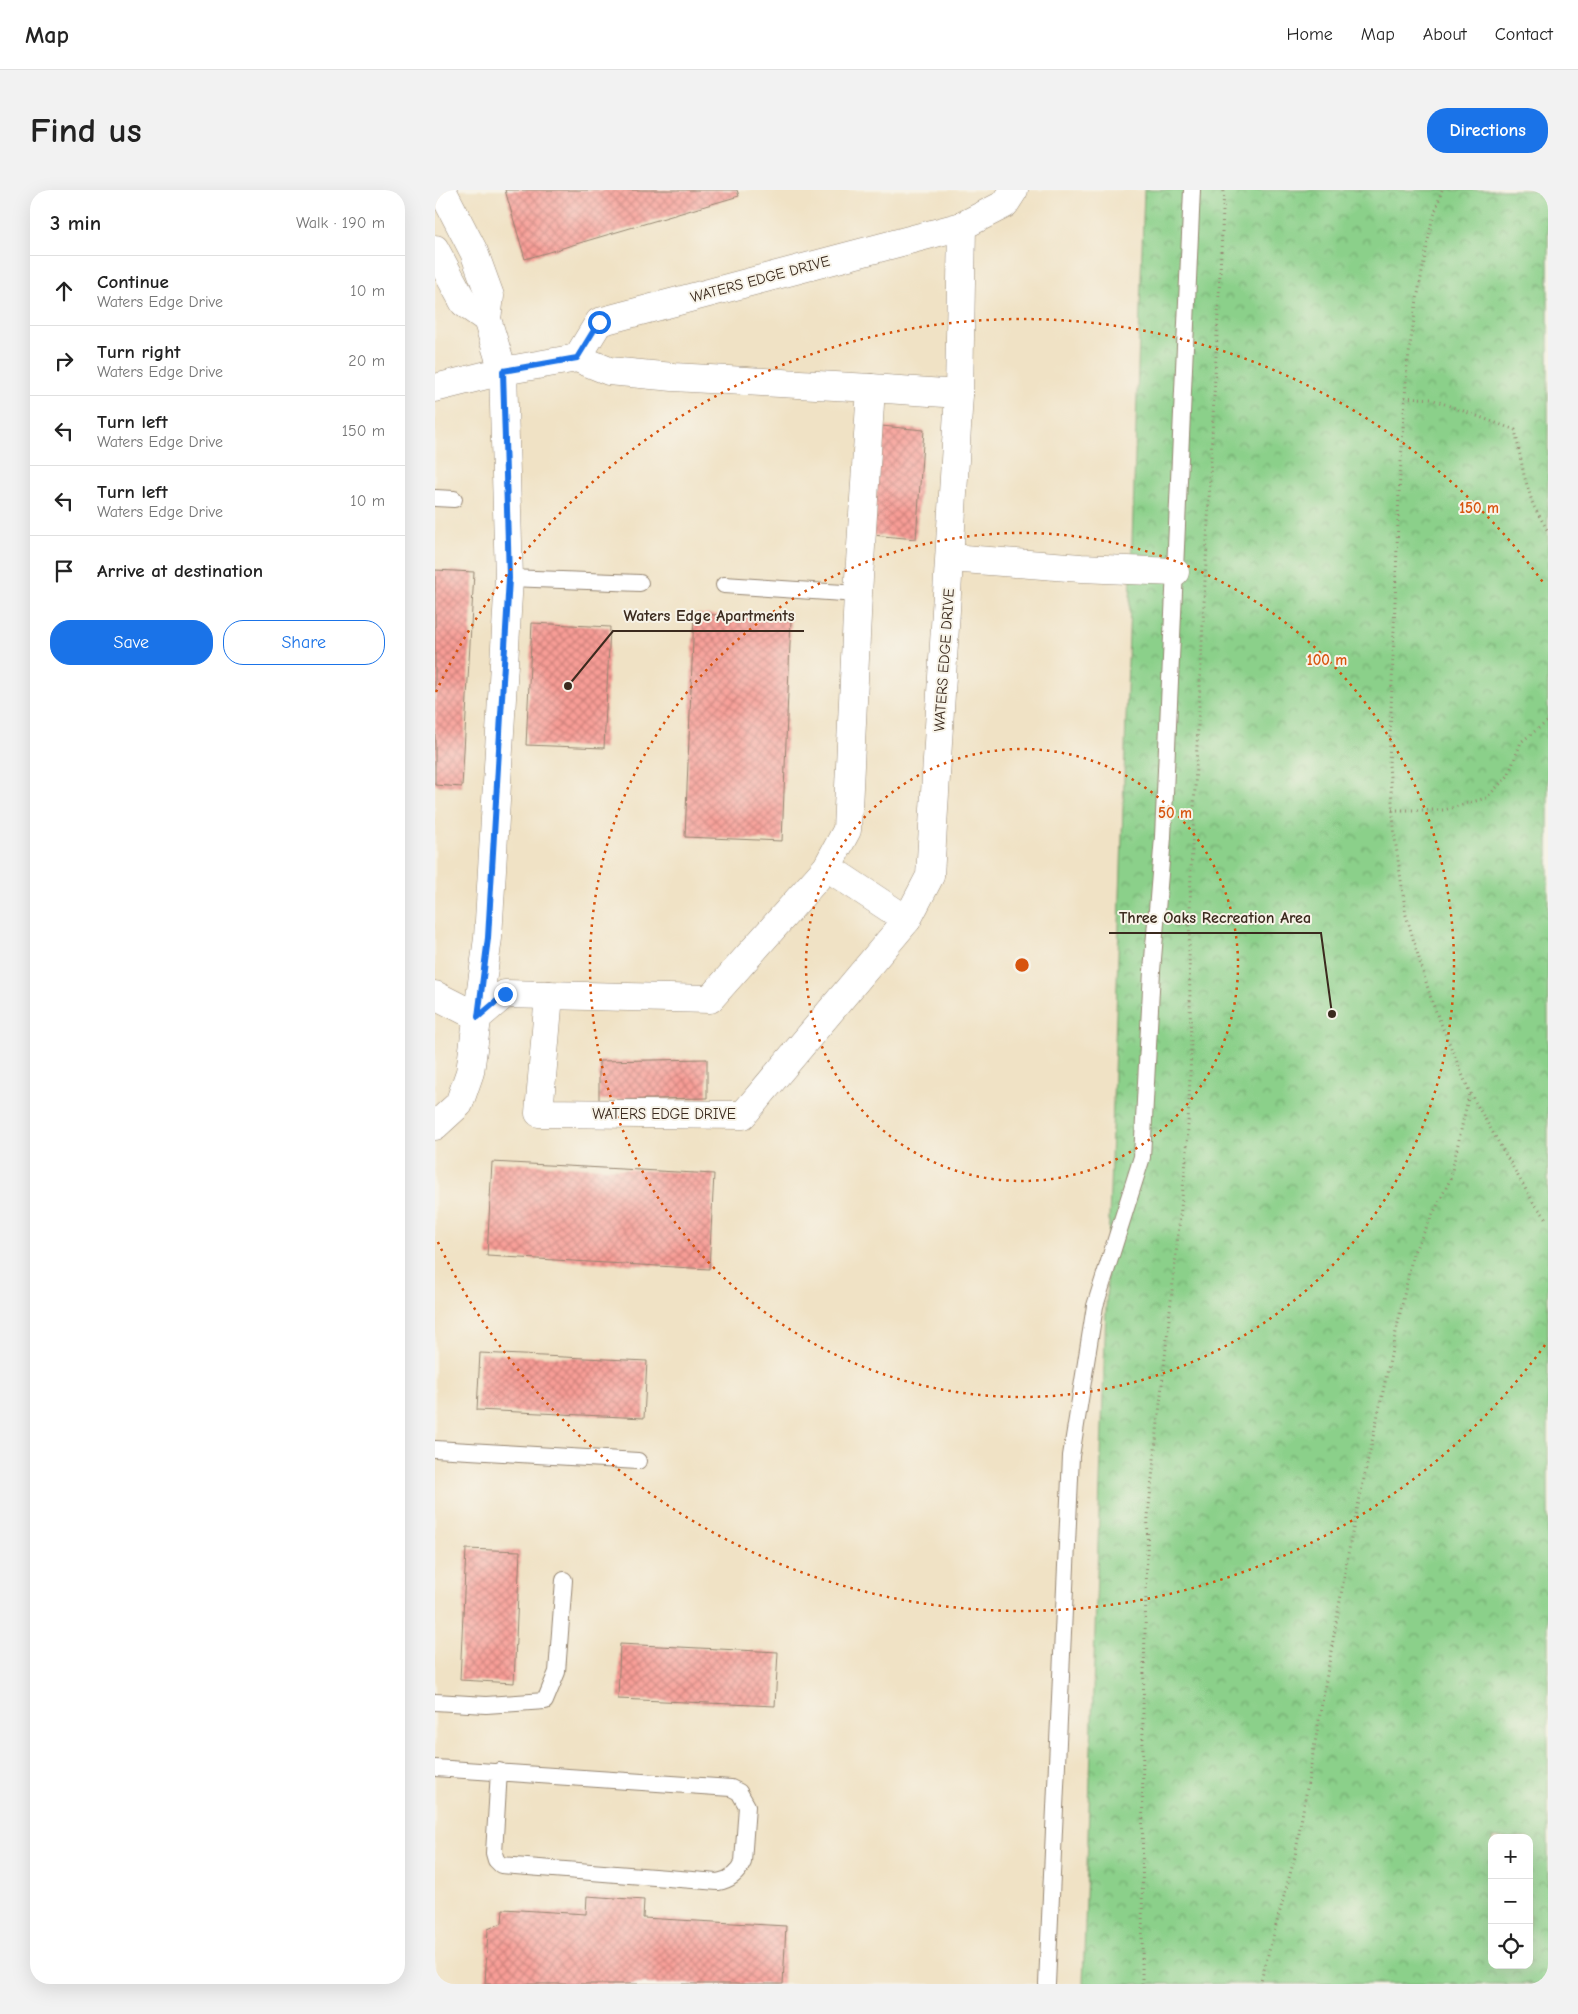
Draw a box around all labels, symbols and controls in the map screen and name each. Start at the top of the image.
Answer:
text: Map [25,21,69,49]
text: Home [1286,24,1333,45]
text: Map [1361,24,1395,45]
text: About [1423,24,1467,45]
text: Contact [1495,24,1553,45]
button: Directions [1427,108,1548,153]
text: Find us [30,110,142,151]
text: 3 min [50,211,101,235]
text: Walk · 190 m [296,214,385,232]
street label: WATERS EDGE DRIVE [688,252,832,306]
text: Continue [97,271,169,293]
icon: ahead [50,277,78,305]
text: 10 m [350,282,385,300]
text: Waters Edge Drive [97,293,223,311]
route start [588,311,611,334]
text: Turn right [97,341,181,363]
icon: right [50,347,78,375]
text: 20 m [348,352,385,370]
text: Waters Edge Drive [97,363,223,381]
text: Turn left [97,411,168,433]
icon: left [50,417,78,445]
text: 150 m [342,422,385,440]
text: Waters Edge Drive [97,433,223,451]
text: Turn left [97,481,168,503]
icon: left [50,487,78,515]
text: 10 m [350,492,385,510]
text: 150 m [1459,499,1499,517]
text: Waters Edge Drive [97,503,223,521]
icon: arrive [50,557,78,585]
text: Arrive at destination [97,560,263,582]
street label: WATERS EDGE DRIVE [930,588,958,732]
callout: Waters Edge Apartments [613,600,804,631]
text: Waters Edge Apartments [623,607,795,625]
button: Save [50,620,213,665]
button: Share [223,620,385,665]
text: 100 m [1307,651,1347,669]
text: 50 m [1158,804,1192,822]
callout: Three Oaks Recreation Area [1109,902,1321,933]
text: Three Oaks Recreation Area [1119,909,1311,927]
centre of rings [1013,956,1031,974]
route end [494,983,517,1006]
street label: WATERS EDGE DRIVE [592,1105,736,1123]
map controls [1488,1834,1533,1969]
button: + [1488,1834,1533,1879]
button: − [1488,1879,1533,1924]
button: locate [1488,1924,1533,1969]

